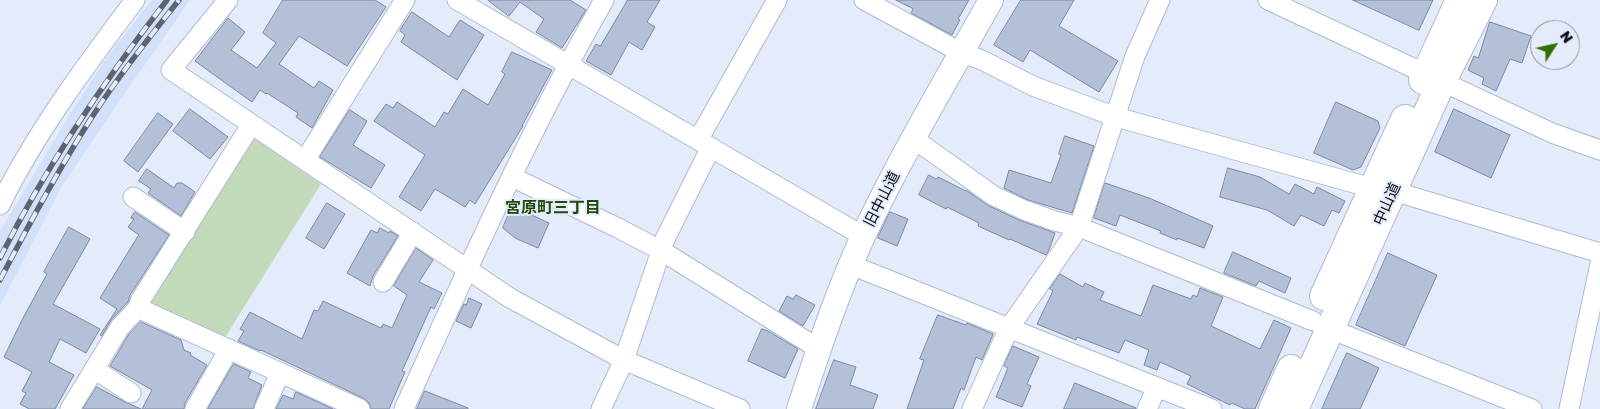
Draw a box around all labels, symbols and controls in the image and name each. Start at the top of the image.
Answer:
north arrow [1530,20,1580,70]
text: N [1557,27,1577,46]
street label: 旧中山道 [860,168,904,230]
street label: 中山道 [1370,180,1404,228]
district label: 宮原町三丁目 [505,198,601,218]

